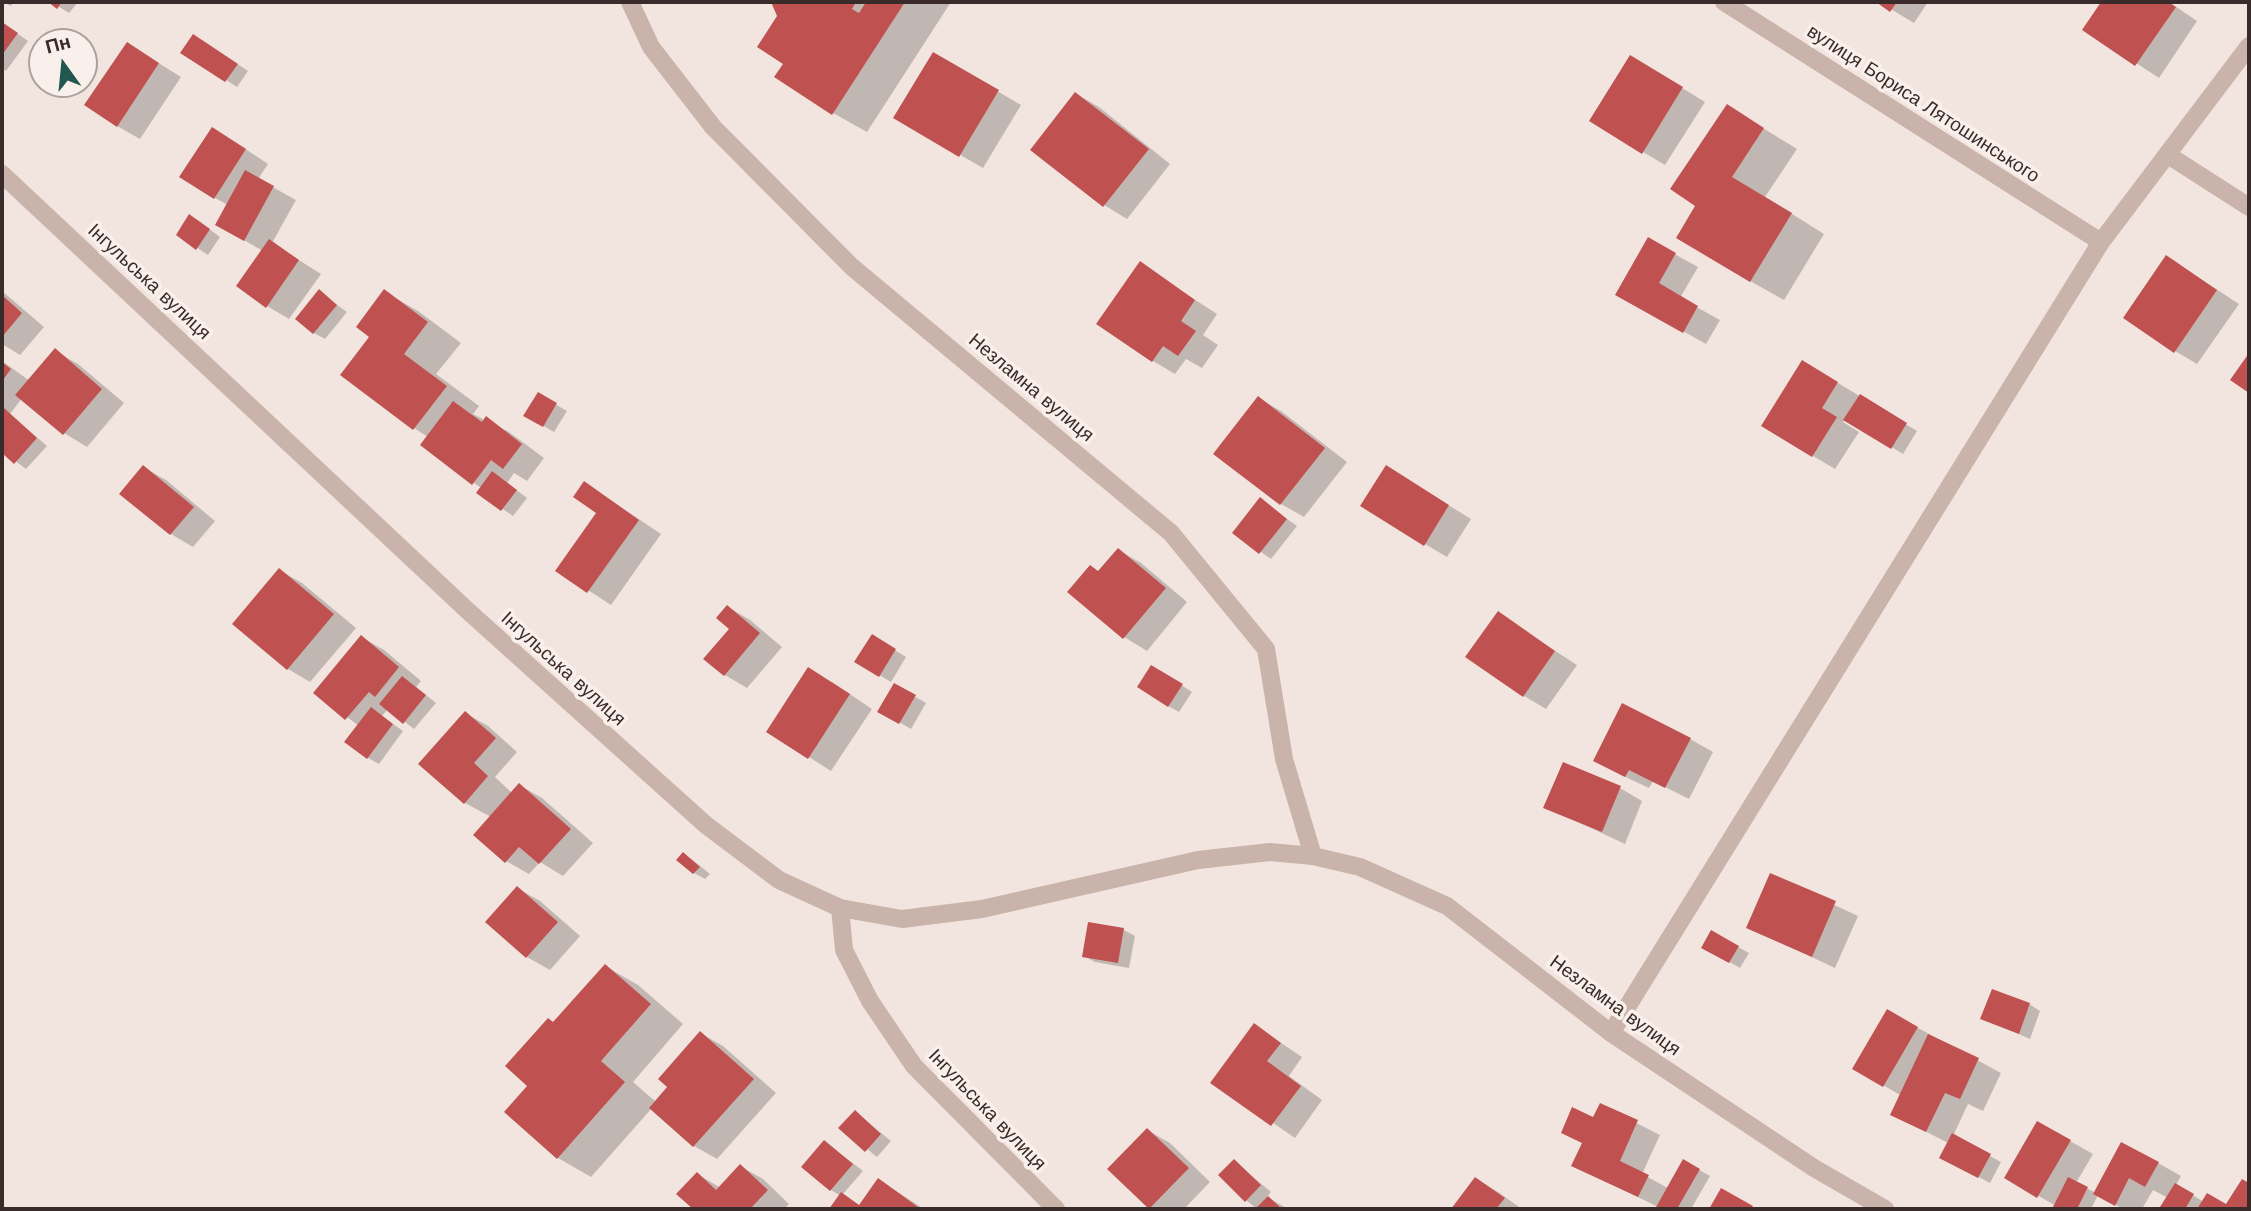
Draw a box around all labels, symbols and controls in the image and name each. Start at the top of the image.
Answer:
street label: вулиця Бориса Лятошинського [1802,20,2044,188]
north arrow [28,28,98,98]
text: Пн [43,30,73,59]
street label: Інгульська вулиця [83,219,215,345]
street label: Незламна вулиця [964,329,1098,447]
street label: Інгульська вулиця [496,607,630,731]
street label: Незламна вулиця [1545,951,1685,1061]
street label: Інгульська вулиця [923,1045,1051,1175]

